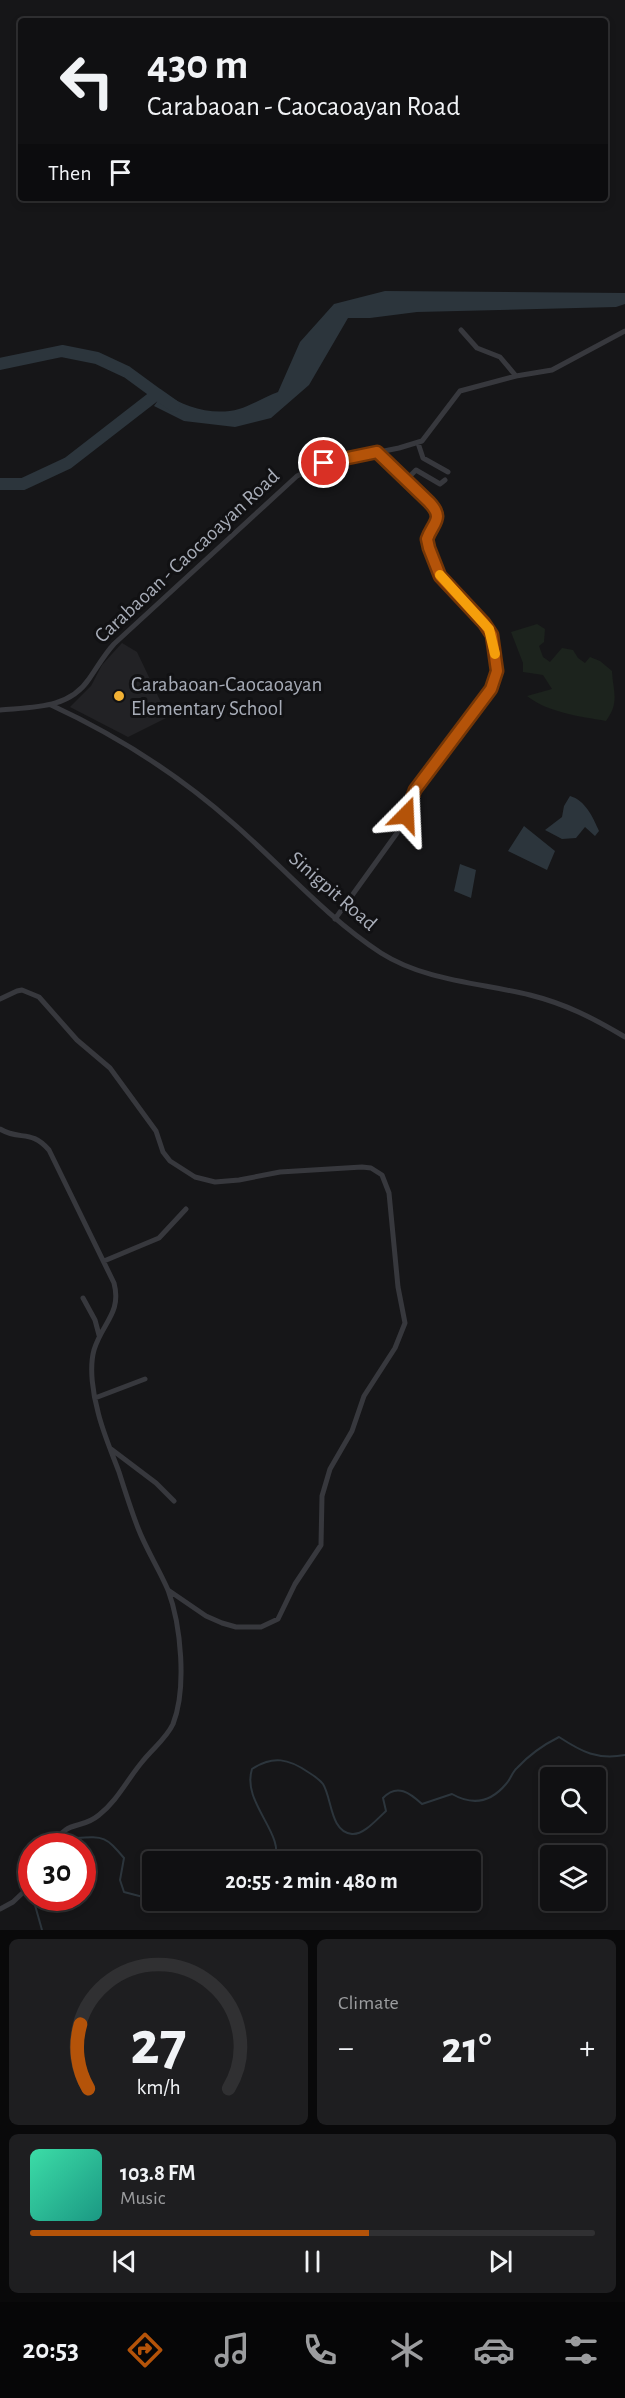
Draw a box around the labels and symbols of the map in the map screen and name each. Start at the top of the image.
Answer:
pin [298,437,349,488]
street label: Carabaoan - Caocaoayan Road [91,465,283,647]
place label: Carabaoan-Caocaoayan Elementary School [131,674,322,719]
marker: Carabaoan-Caocaoayan Elementary School [112,689,126,703]
position arrow [374,783,438,847]
street label: Sinigpit Road [285,847,381,935]
speed limit sign: 30 [18,1833,96,1911]

